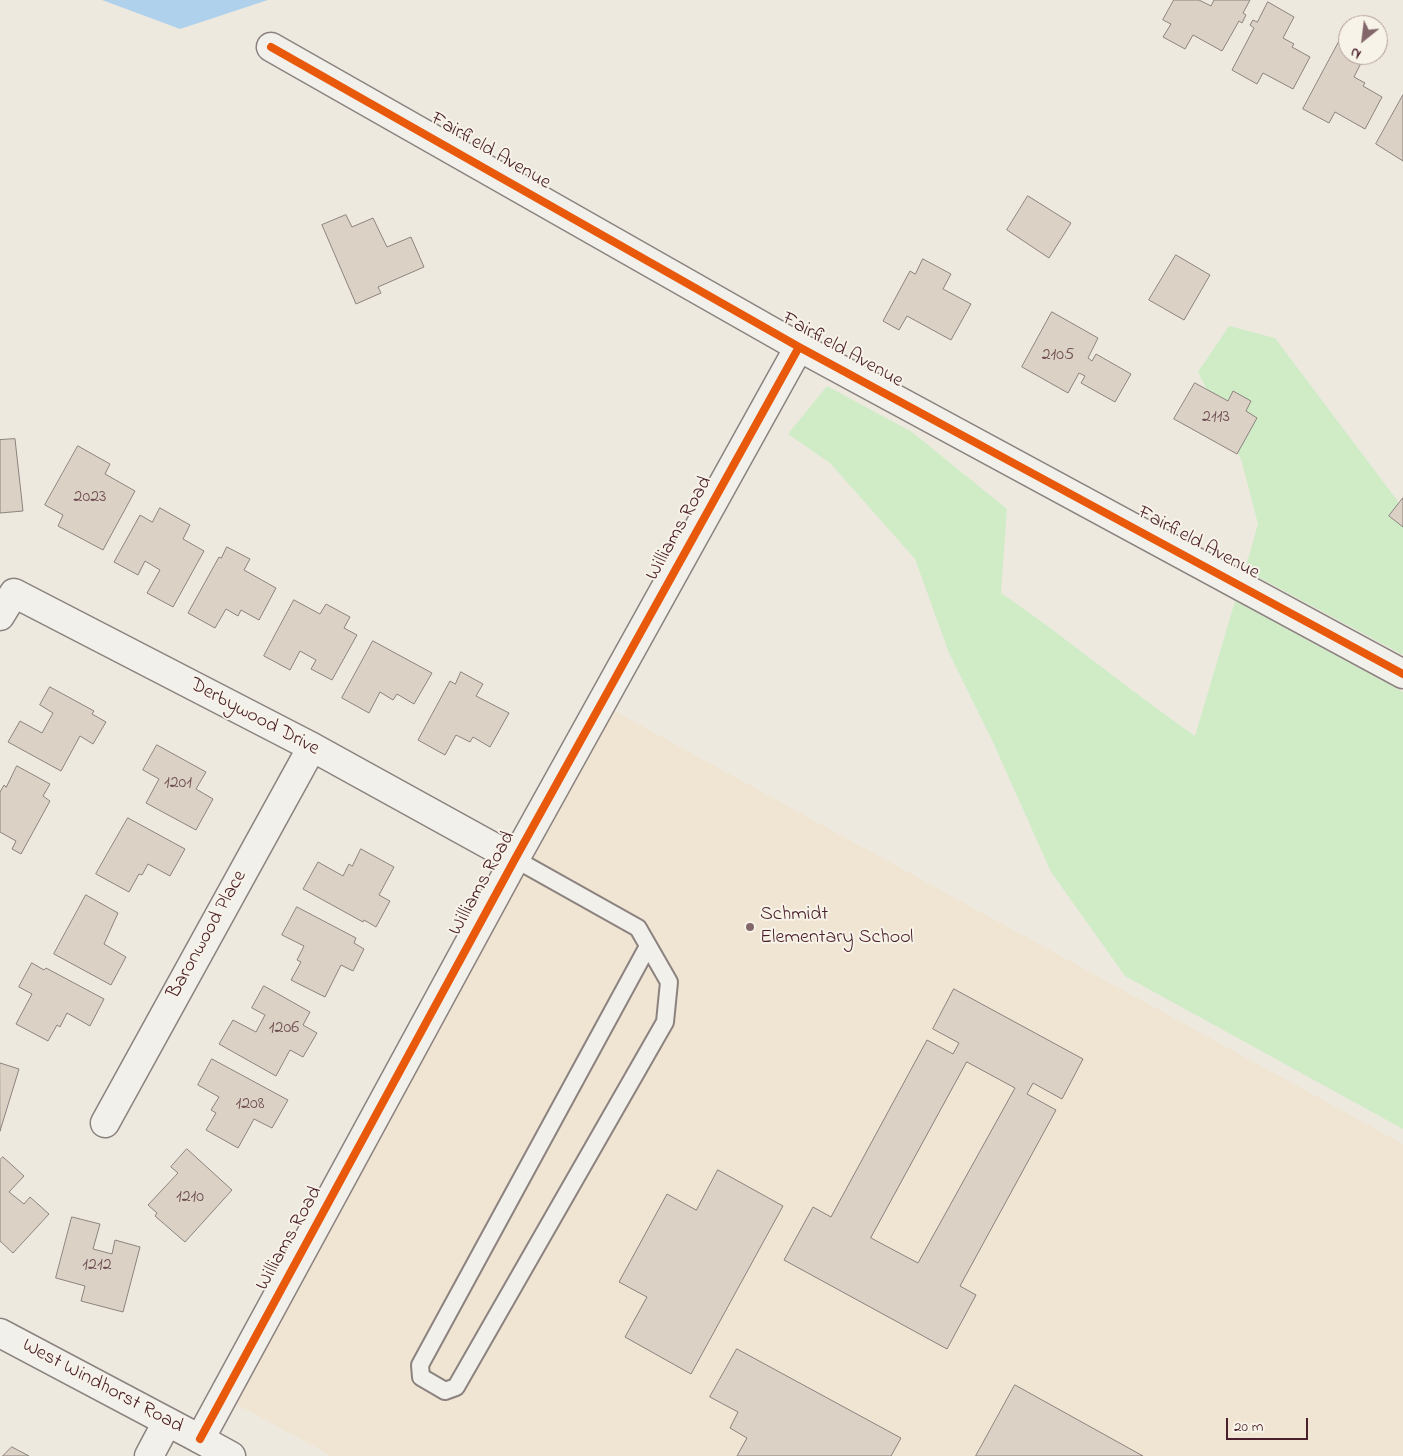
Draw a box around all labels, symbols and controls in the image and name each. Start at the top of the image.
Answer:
north arrow [1338,15,1388,65]
text: N [1347,41,1365,64]
street label: Fairfield Avenue [426,108,554,196]
street label: Fairfield Avenue [777,308,907,394]
house number: 2105 [1042,345,1074,367]
house number: 2113 [1202,407,1230,429]
street label: Williams Road [642,473,718,585]
house number: 2023 [73,487,107,509]
street label: Fairfield Avenue [1133,502,1263,586]
street label: Derbywood Drive [185,674,323,762]
house number: 1201 [164,773,192,795]
street label: Williams Road [445,828,521,940]
street label: Baronwood Place [163,867,253,1003]
place label: Schmidt Elementary School [760,904,913,951]
marker: Schmidt Elementary School [744,921,756,933]
house number: 1206 [269,1018,299,1040]
house number: 1208 [235,1094,265,1116]
street label: Williams Road [252,1183,328,1295]
house number: 1210 [176,1187,204,1209]
house number: 1212 [82,1255,112,1277]
street label: West Windhorst Road [17,1334,187,1440]
scale bar [1228,1408,1310,1440]
text: 20 m [1234,1416,1263,1438]

